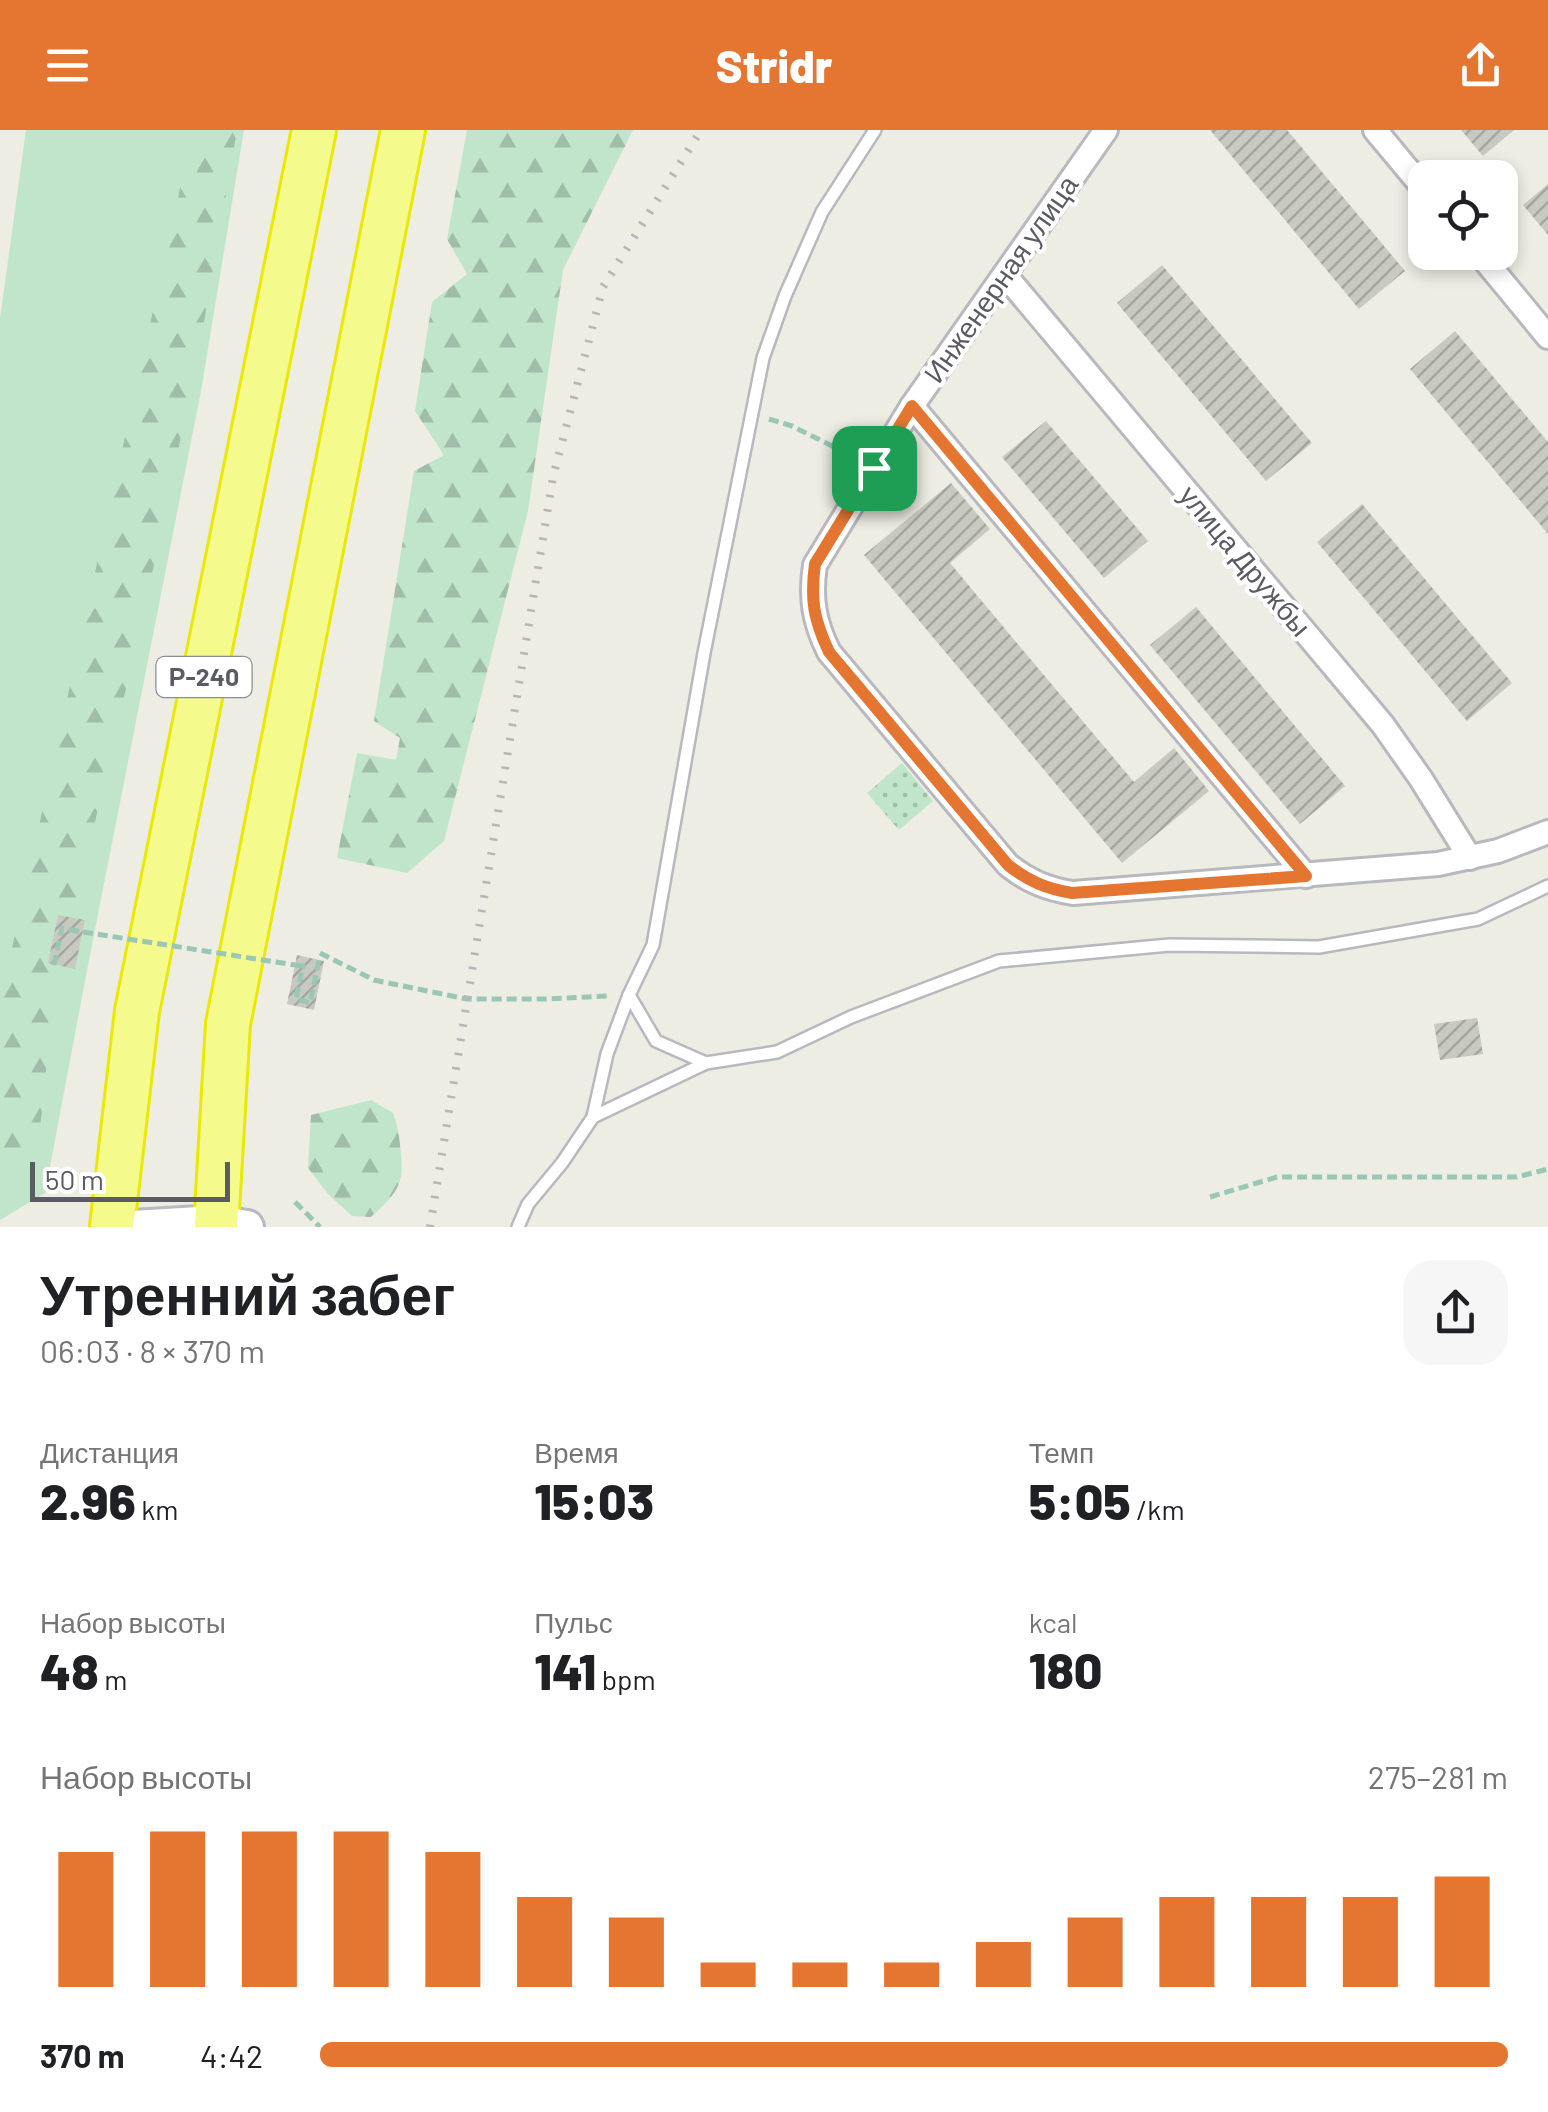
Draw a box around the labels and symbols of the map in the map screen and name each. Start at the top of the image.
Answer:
street label: Инженерная улица [916,168,1085,389]
pin [832,426,917,511]
street label: улица Дружбы [1173,478,1319,643]
road number: Р-240 [156,657,252,697]
scale bar [30,1157,230,1202]

